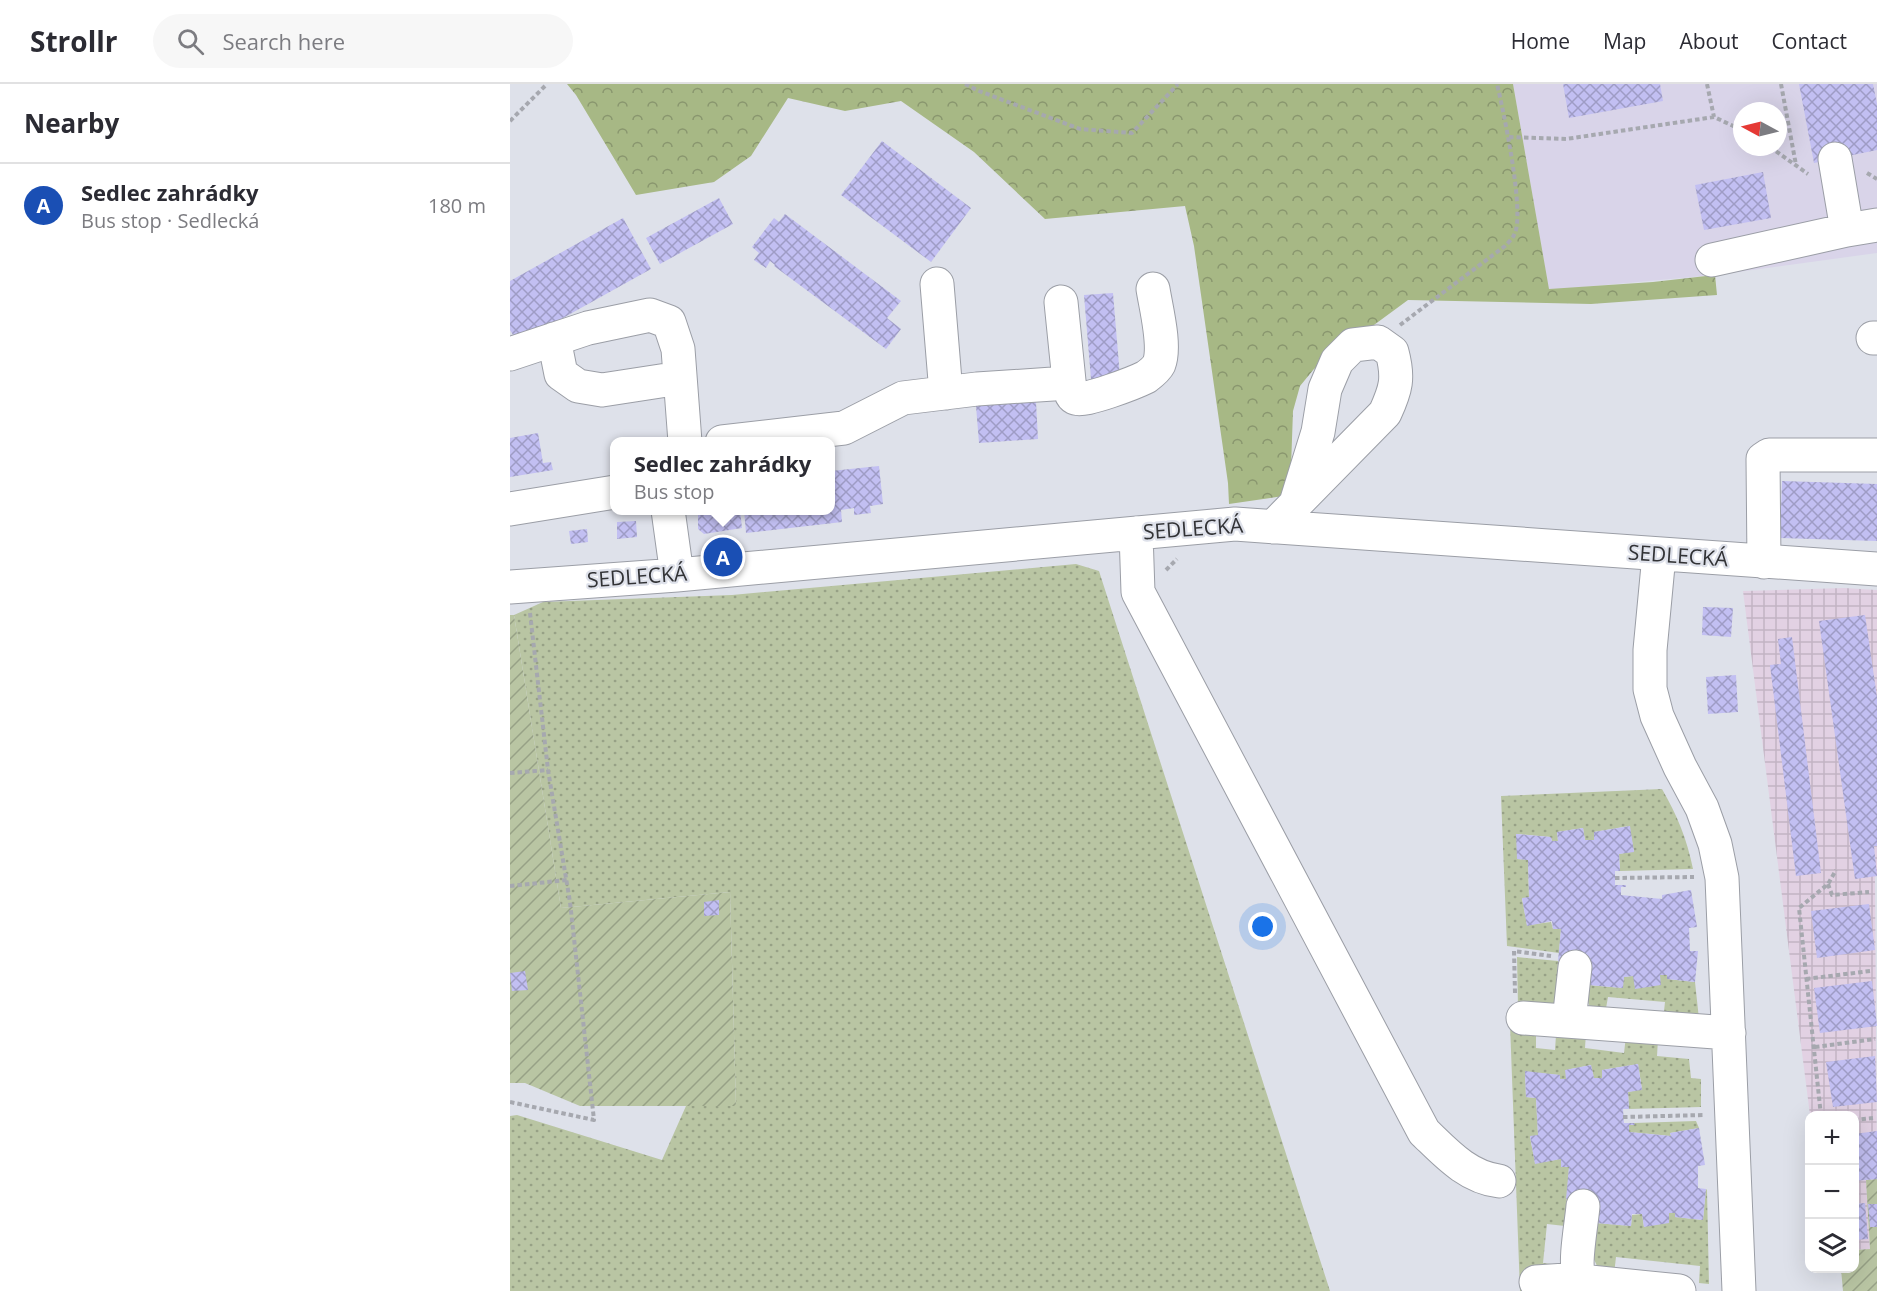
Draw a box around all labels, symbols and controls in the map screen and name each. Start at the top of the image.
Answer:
search box [153,14,573,68]
text: Strollr [30,22,117,60]
icon: search [174,25,207,58]
text: Search here [222,26,345,56]
text: Home [1511,27,1570,55]
text: Map [1603,27,1646,55]
text: About [1679,27,1739,55]
text: Contact [1772,27,1847,55]
north arrow [1733,102,1787,156]
text: Nearby [24,105,119,141]
text: Sedlec zahrádky [81,177,259,207]
text: A [37,192,50,219]
text: 180 m [428,192,486,219]
text: Bus stop · Sedlecká [81,207,259,234]
popup [610,437,835,515]
text: Sedlec zahrádky [634,448,811,478]
text: Bus stop [634,478,715,505]
street label: SEDLECKÁ [1142,510,1245,545]
pin: A [704,534,742,580]
street label: SEDLECKÁ [1627,538,1730,573]
street label: SEDLECKÁ [586,558,689,593]
your location [1248,912,1277,941]
map controls [1805,1111,1859,1273]
button: + [1805,1111,1859,1165]
button: − [1805,1165,1859,1219]
button: layers [1805,1219,1859,1273]

